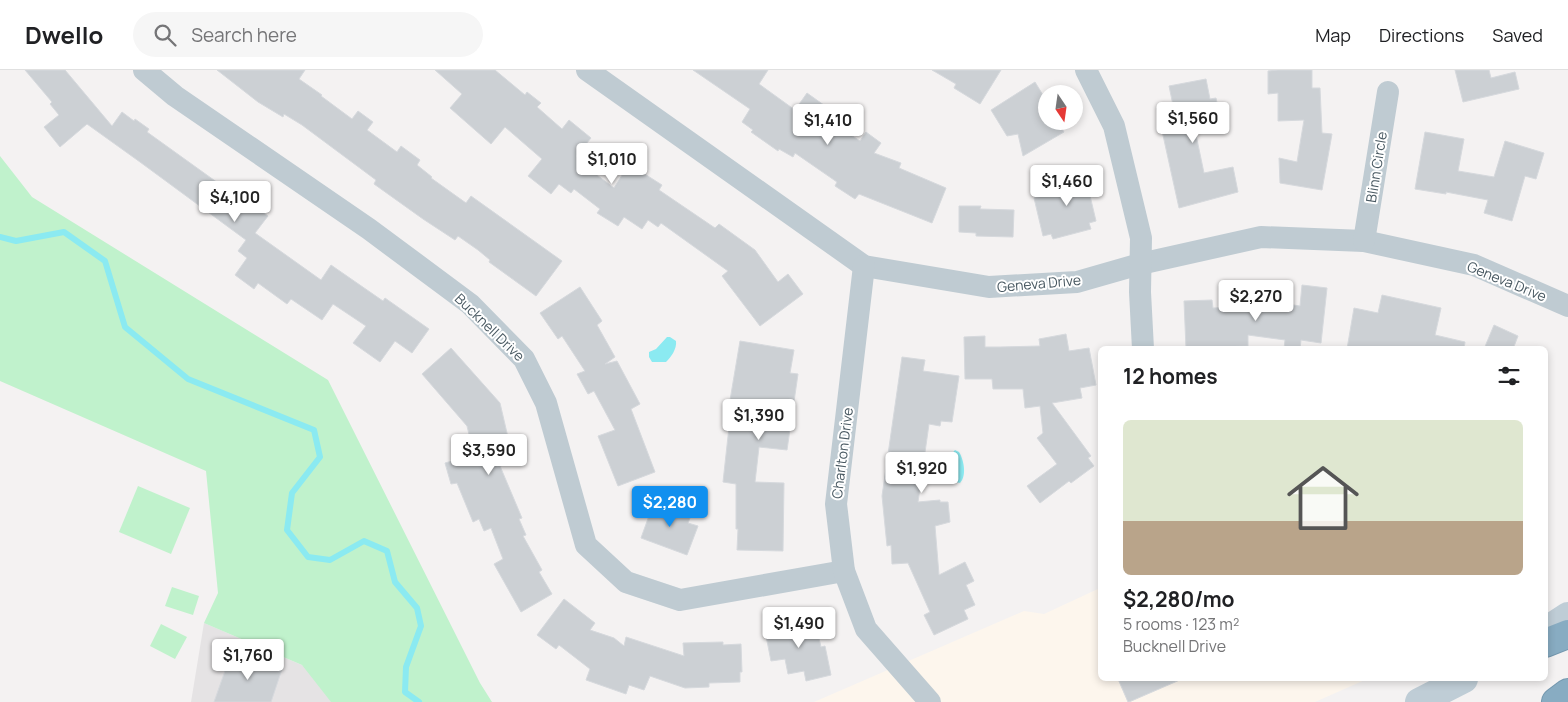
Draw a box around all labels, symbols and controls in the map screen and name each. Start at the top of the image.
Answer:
search box [133,12,483,57]
text: Dwello [25,18,103,51]
icon: search [151,21,179,49]
text: Search here [191,22,297,48]
text: Map [1315,23,1351,47]
text: Directions [1379,23,1464,47]
text: Saved [1492,23,1543,47]
north arrow [1038,85,1082,130]
map controls [1038,85,1083,130]
pin: $1,560 [1152,102,1234,144]
pin: $1,410 [787,104,869,146]
text: $1,560 [1167,107,1219,129]
text: $1,410 [804,109,852,131]
street label: Blinn Circle [1361,130,1391,204]
pin: $1,010 [571,142,653,185]
text: $1,010 [587,148,637,170]
pin: $1,460 [1026,164,1108,207]
text: $1,460 [1041,170,1093,192]
pin: $4,100 [194,180,276,223]
text: $4,100 [210,186,260,208]
street label: Geneva Drive [1464,256,1550,306]
street label: Geneva Drive [996,270,1082,296]
pin: $2,270 [1215,280,1297,322]
text: $2,270 [1229,285,1283,307]
street label: Bucknell Drive [451,289,529,365]
text: 12 homes [1123,362,1218,390]
icon: filters [1495,362,1523,390]
pin: $1,390 [718,398,800,441]
text: $1,390 [733,404,785,426]
street label: Charlton Drive [827,406,857,500]
pin: $3,590 [448,434,530,476]
text: $3,590 [462,439,516,461]
pin: $1,920 [881,452,963,494]
icon: home [1278,453,1368,543]
text: $1,920 [896,457,948,479]
pin: $2,280 [629,486,711,528]
text: $2,280 [643,491,697,513]
text: $2,280/mo [1123,585,1234,613]
pin: $1,490 [758,606,840,649]
text: $1,490 [773,612,825,634]
text: 5 rooms · 123 m² [1123,613,1239,635]
text: Bucknell Drive [1123,635,1226,657]
pin: $1,760 [207,638,289,681]
text: $1,760 [223,644,273,666]

